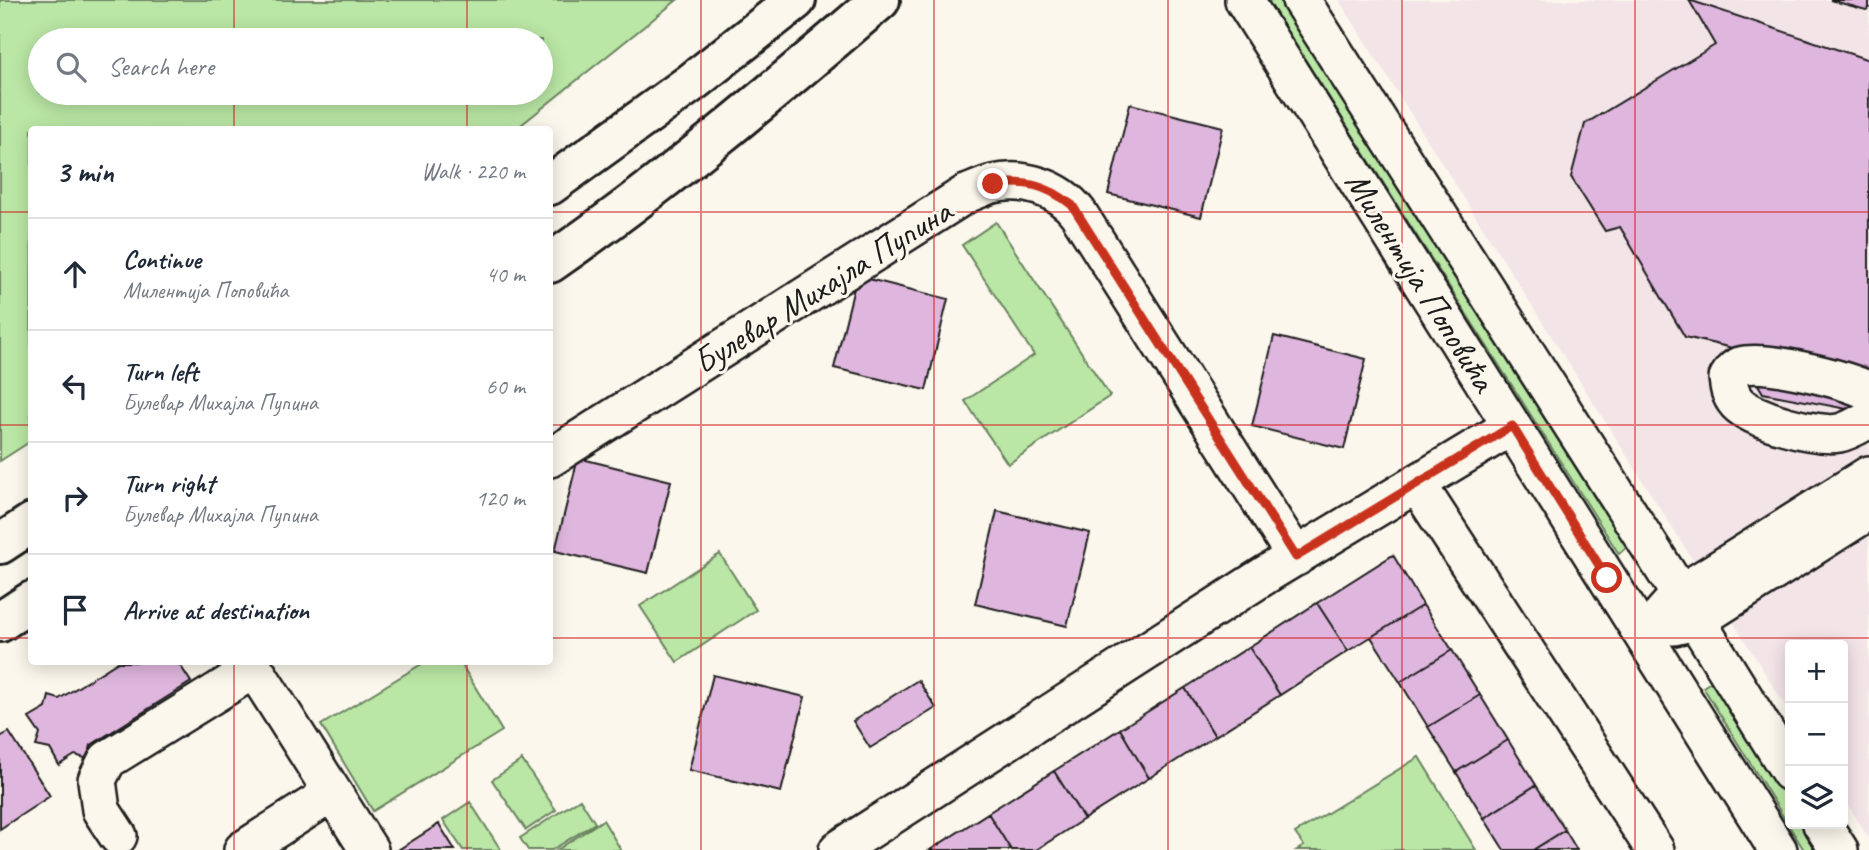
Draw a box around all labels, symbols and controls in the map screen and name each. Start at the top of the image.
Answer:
search box [28,28,553,105]
icon: search [52,48,90,86]
text: Search here [108,50,214,83]
text: 3 min [56,153,113,191]
text: Walk · 220 m [421,157,525,186]
street label: Милентија Поповића [1335,163,1508,402]
route end [977,168,1008,199]
street label: Булевар Михајла Пупина [685,187,962,384]
text: Continue [123,243,201,276]
icon: ahead [56,255,94,293]
text: 40 m [486,260,525,289]
text: Милентија Поповића [123,276,288,305]
text: Turn left [123,355,198,388]
icon: left [56,367,94,405]
text: 60 m [486,372,525,401]
text: Булевар Михајла Пупина [123,388,318,417]
text: Turn right [123,467,214,500]
icon: right [56,479,94,517]
text: 120 m [476,484,525,513]
text: Булевар Михајла Пупина [123,500,318,529]
route start [1591,562,1622,593]
icon: arrive [56,591,94,629]
text: Arrive at destination [123,594,309,627]
map controls [1785,640,1848,829]
button: + [1785,640,1848,703]
button: − [1785,703,1848,766]
button: layers [1785,766,1848,829]

